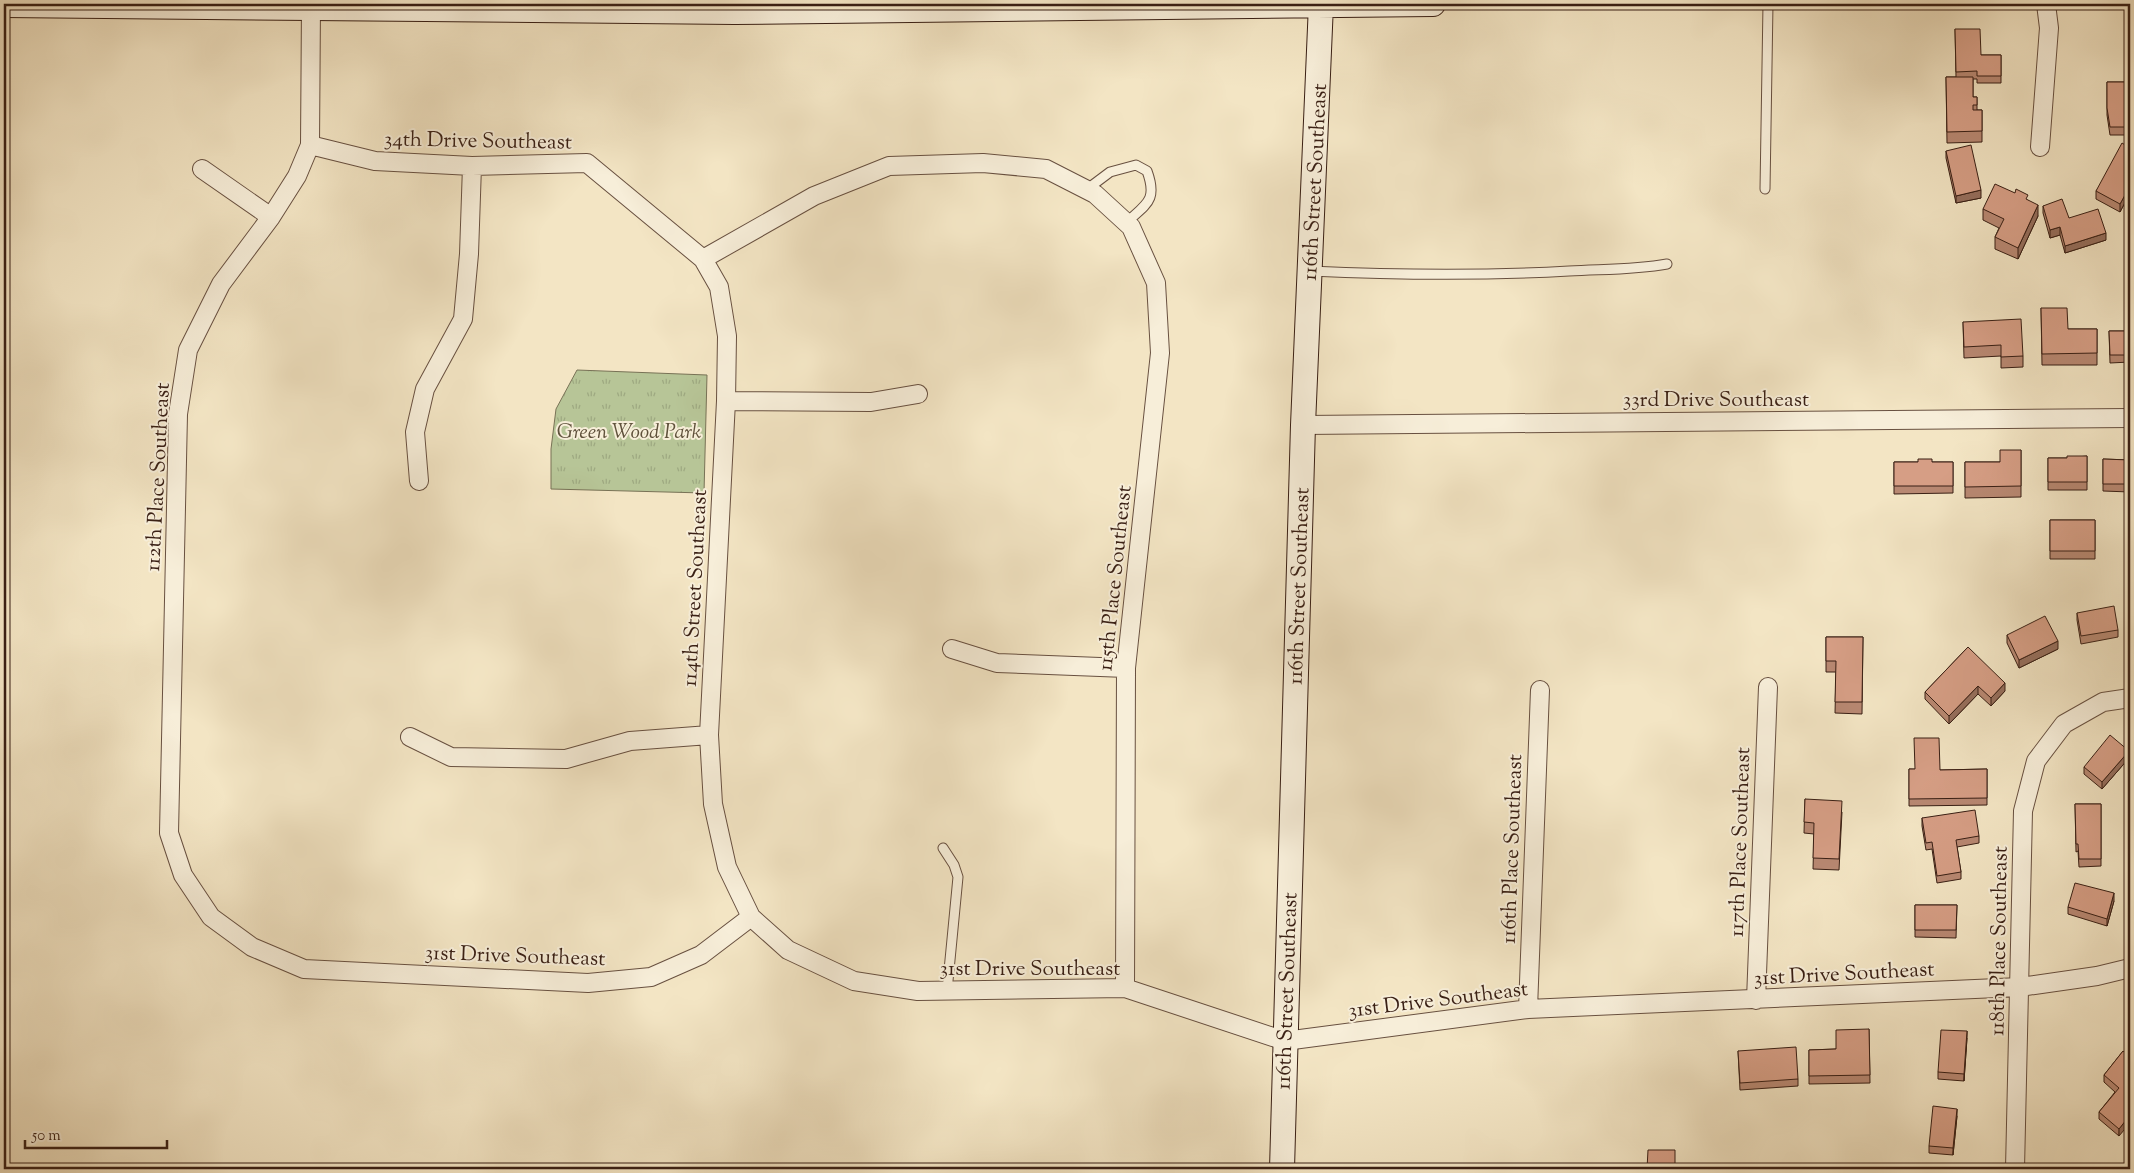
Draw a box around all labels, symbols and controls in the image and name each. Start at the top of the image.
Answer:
street label: 116th Street Southeast [1296,83,1336,282]
street label: 34th Drive Southeast [384,125,572,159]
street label: 112th Place Southeast [139,382,179,572]
street label: 33rd Drive Southeast [1623,386,1809,416]
park label: Green Wood Park [557,418,702,448]
street label: 115th Place Southeast [1091,484,1141,673]
street label: 116th Street Southeast [1282,487,1318,685]
street label: 114th Street Southeast [676,489,716,688]
street label: 117th Place Southeast [1723,747,1759,938]
street label: 116th Place Southeast [1495,754,1531,944]
street label: 118th Place Southeast [1983,846,2017,1036]
street label: 116th Street Southeast [1270,892,1306,1090]
street label: 31st Drive Southeast [424,939,606,975]
street label: 31st Drive Southeast [940,955,1120,985]
street label: 31st Drive Southeast [1753,955,1935,995]
street label: 31st Drive Southeast [1347,975,1530,1027]
scale bar [25,1118,168,1150]
text: 50 m [31,1126,61,1147]

